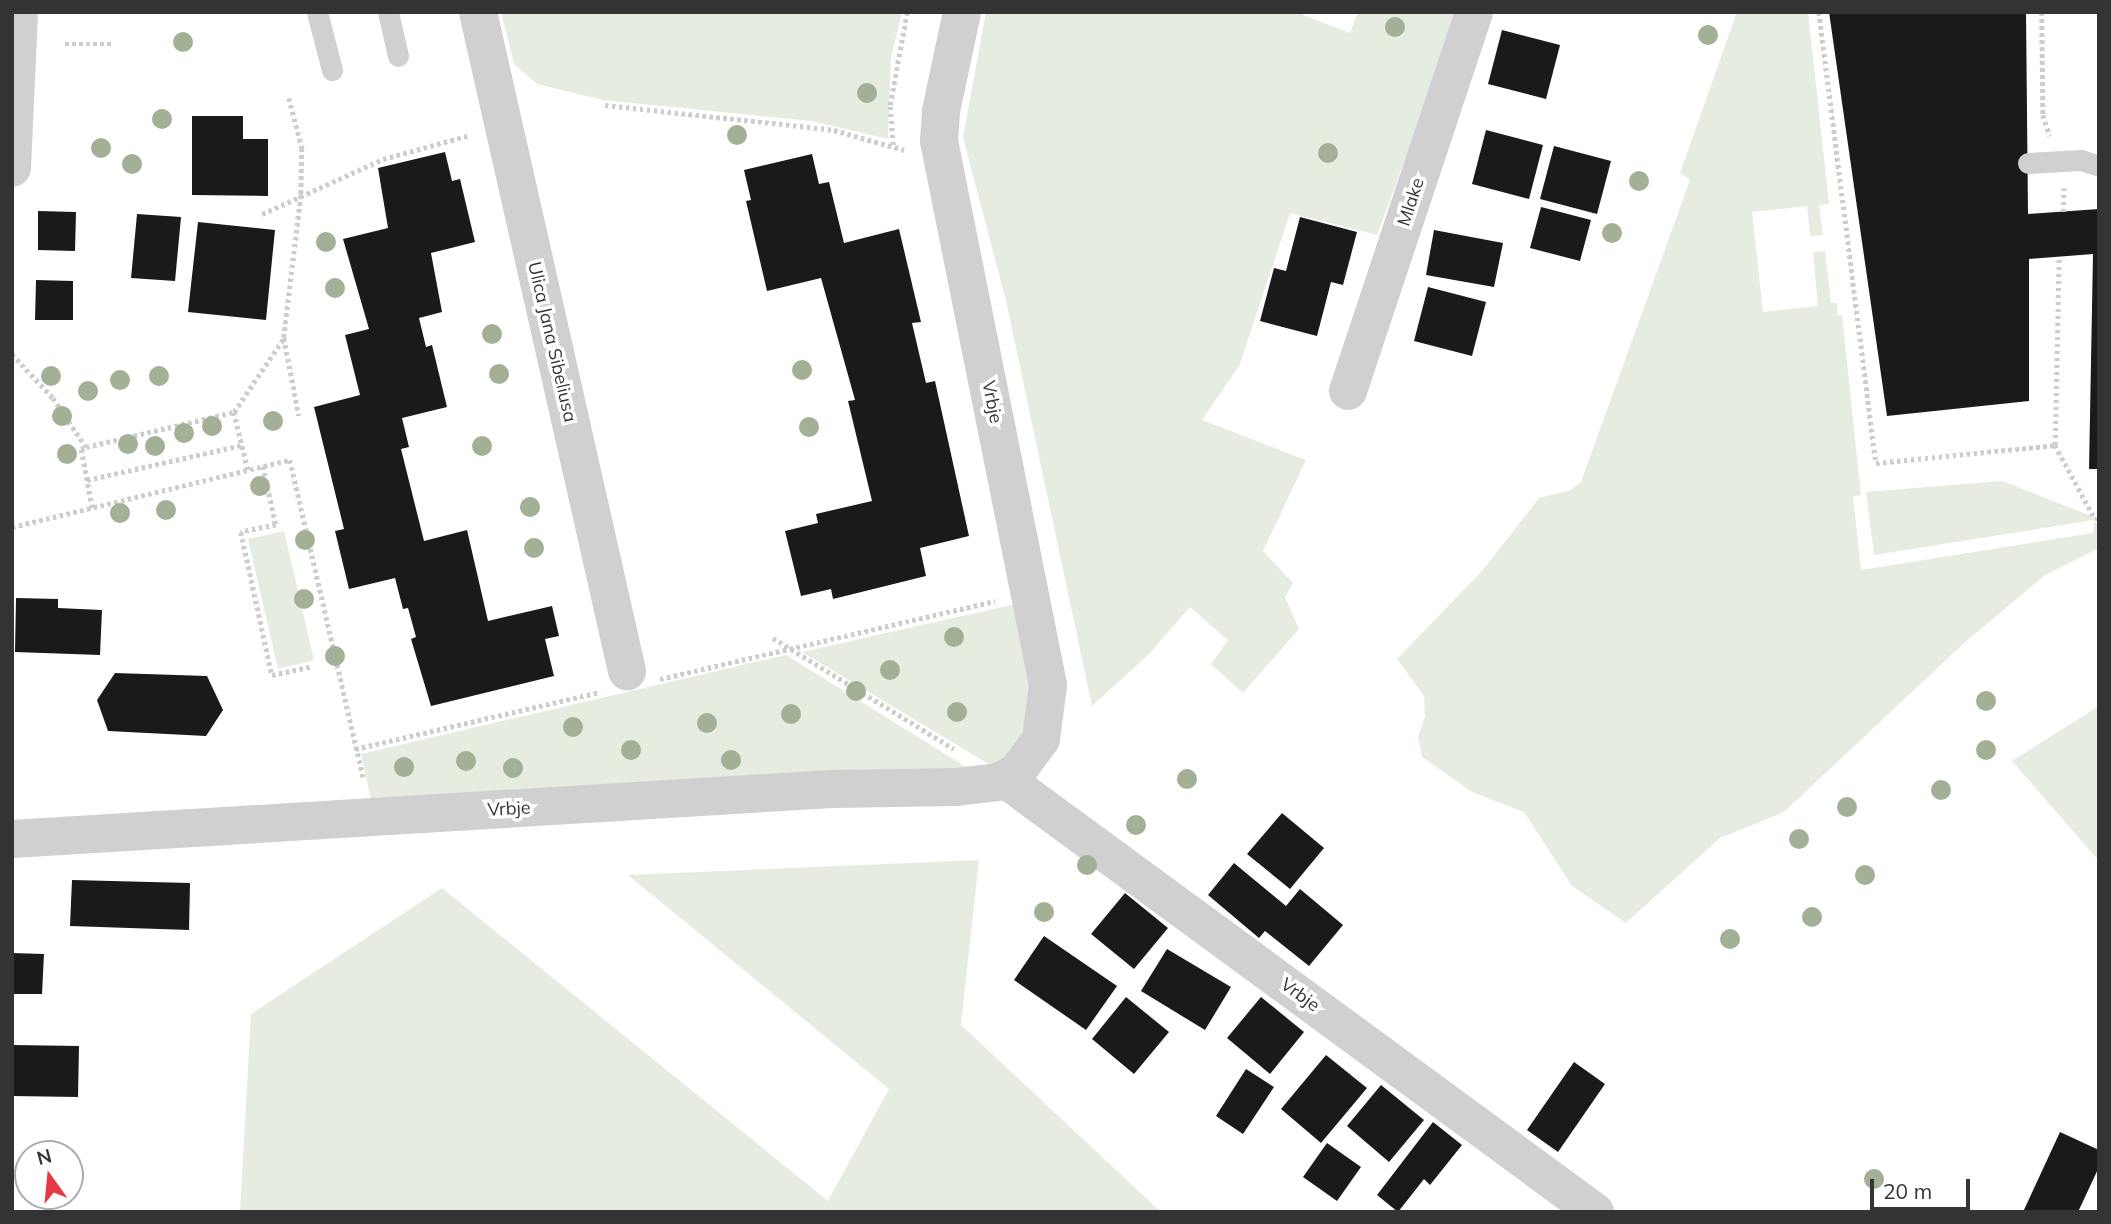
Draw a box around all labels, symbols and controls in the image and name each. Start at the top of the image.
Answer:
street label: Mlake [1393,175,1429,229]
street label: Ulica Jana Sibeliusa [523,260,581,424]
street label: Vrbje [977,379,1007,425]
street label: Vrbje [487,797,531,821]
street label: Vrbje [1276,974,1324,1016]
north arrow [14,1140,84,1210]
text: N [34,1143,54,1170]
scale bar [1873,1164,1973,1208]
text: 20 m [1883,1178,1932,1204]

